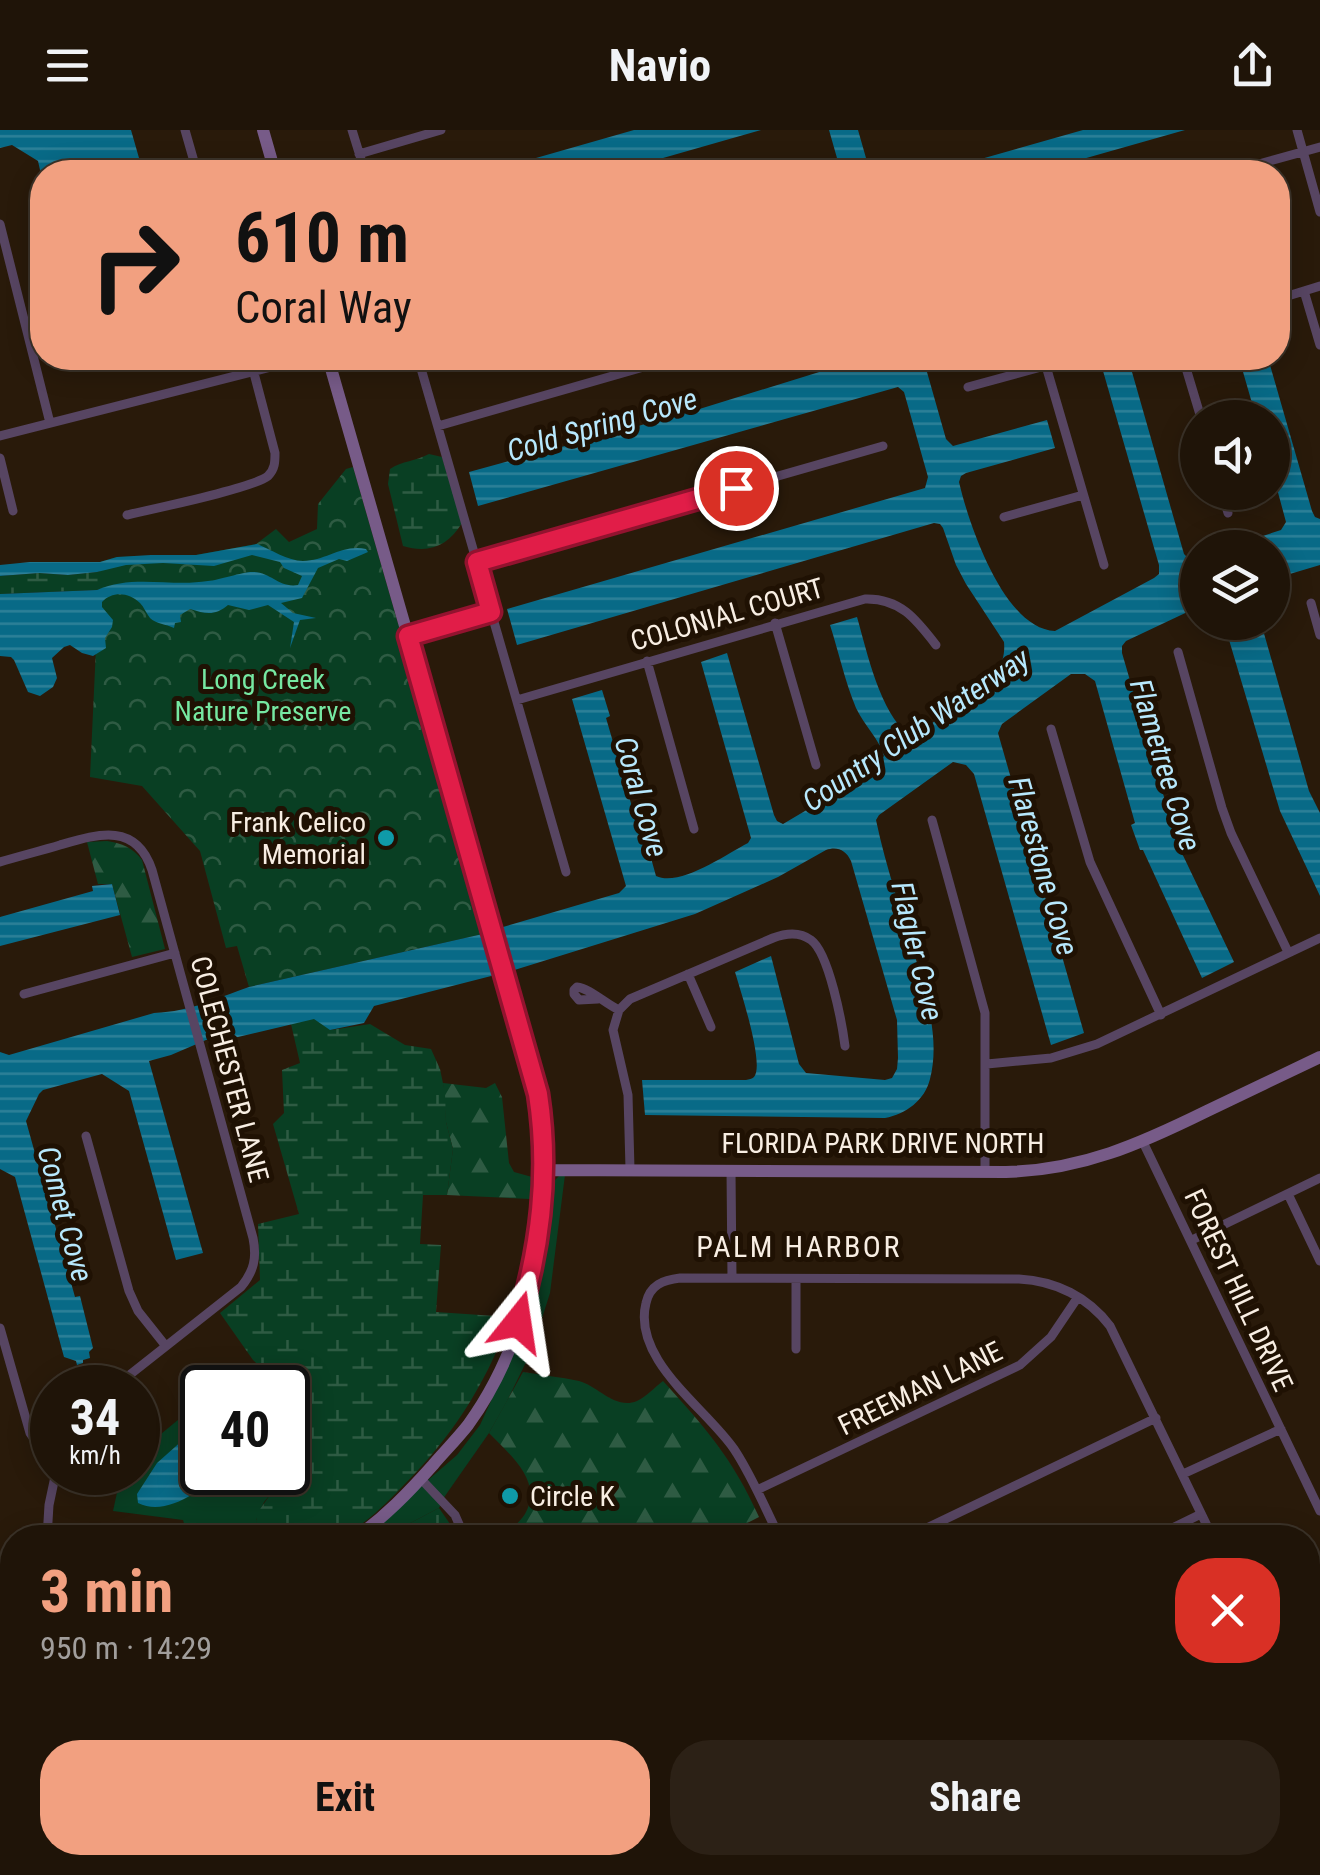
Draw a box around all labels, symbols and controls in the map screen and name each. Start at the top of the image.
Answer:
icon: menu [40,38,95,93]
icon: share [1225,38,1280,93]
text: Navio [609,39,711,92]
text: 610 m [235,197,409,279]
icon: right [70,200,200,330]
text: Coral Way [235,281,412,334]
water label: Cold Spring Cove [503,381,701,468]
map controls [1180,400,1290,640]
button: sound [1180,400,1290,510]
pin [694,446,779,531]
icon: arrive [709,461,764,516]
button: layers [1180,530,1290,640]
street label: COLONIAL COURT [627,571,827,658]
water label: Country Club Waterway [796,640,1037,818]
park label: Long Creek Nature Preserve [175,663,351,728]
water label: Flametree Cove [1123,675,1208,855]
water label: Coral Cove [608,733,675,861]
water label: Flarestone Cove [1001,772,1086,959]
place label: Frank Celico Memorial [230,806,366,871]
marker: Frank Celico Memorial [375,827,397,849]
water label: Flagler Cove [884,878,950,1024]
street label: COLECHESTER LANE [184,953,276,1186]
street label: FLORIDA PARK DRIVE NORTH [722,1127,1044,1160]
water label: Comet Cove [31,1142,100,1285]
street label: FOREST HILL DRIVE [1177,1184,1300,1396]
district label: PALM HARBOR [696,1229,902,1264]
position arrow [466,1270,570,1374]
street label: FREEMAN LANE [833,1334,1008,1442]
speed limit sign: 40 [180,1365,310,1495]
text: 34 [70,1389,120,1447]
text: km/h [69,1441,121,1470]
place label: Circle K [530,1480,615,1513]
marker: Circle K [499,1485,521,1507]
text: 3 min [40,1556,173,1627]
button: close [1175,1558,1280,1663]
text: 950 m · 14:29 [40,1629,212,1667]
button: Exit [40,1740,650,1855]
button: Share [670,1740,1280,1855]

